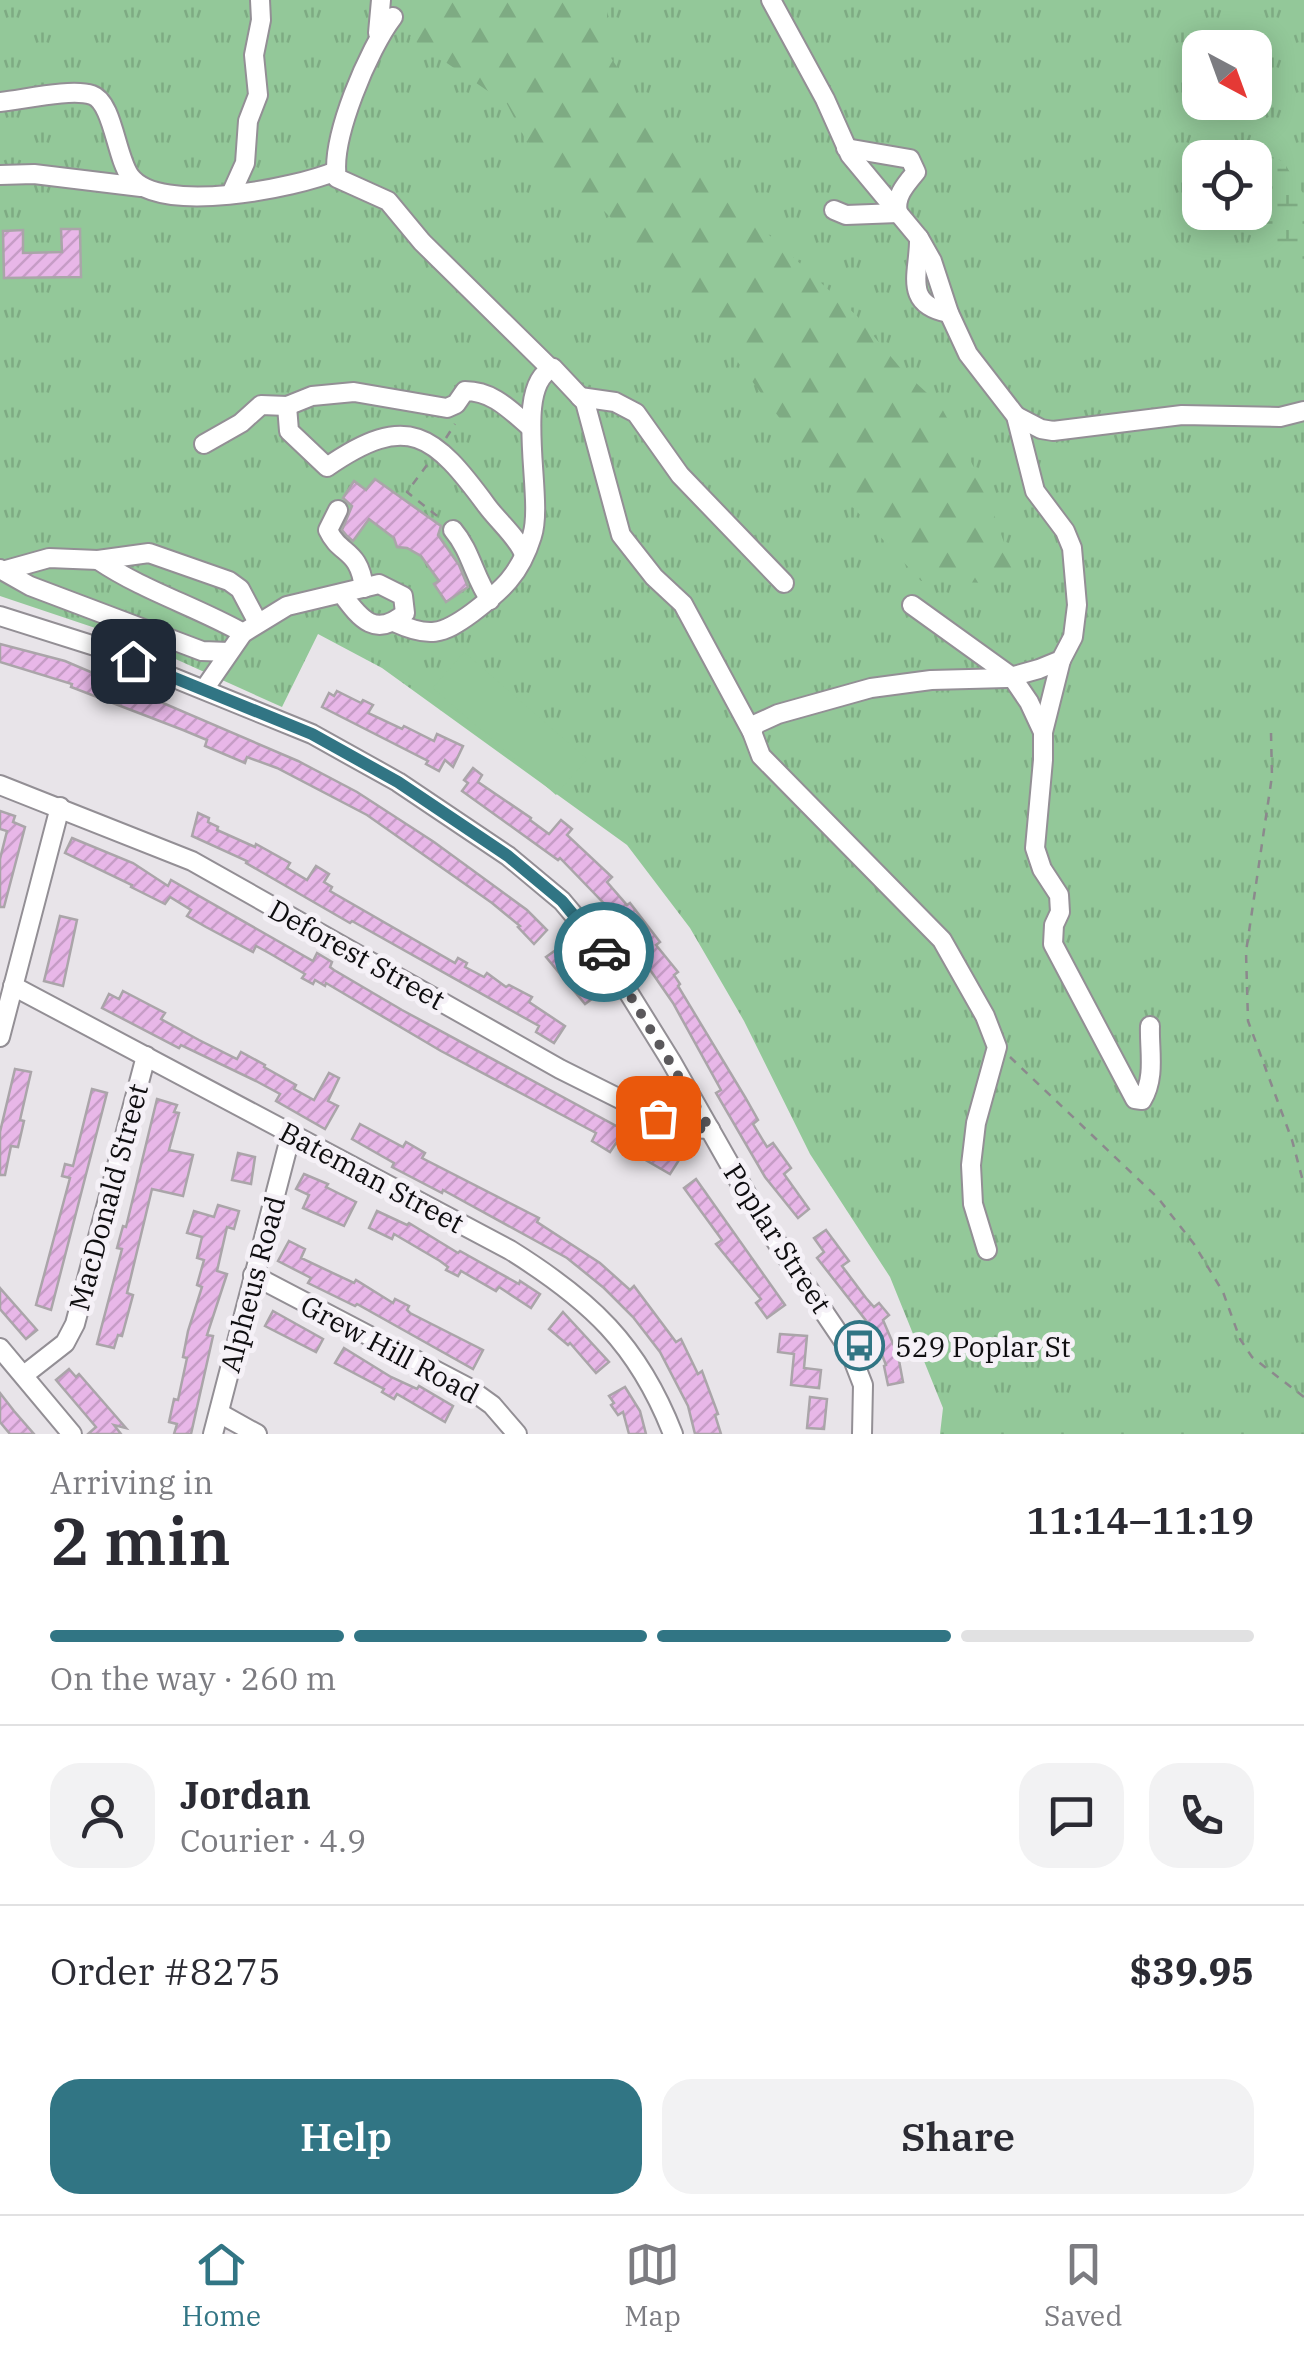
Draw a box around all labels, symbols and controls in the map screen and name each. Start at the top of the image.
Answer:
north arrow [1182,30,1272,120]
map controls [1182,30,1272,230]
button: locate [1182,140,1272,230]
pin [91,619,176,704]
icon: home [106,634,161,689]
street label: Deforest Street [262,890,452,1018]
courier [554,902,654,1002]
icon: car [577,925,632,980]
pin [616,1076,701,1161]
street label: MacDonald Street [60,1079,156,1315]
icon: bag [631,1091,686,1146]
street label: Bateman Street [273,1113,471,1241]
street label: Poplar Street [716,1156,840,1320]
street label: Alpheus Road [211,1192,293,1376]
street label: Grew Hill Road [294,1286,486,1412]
bus stop icon: 529 Poplar St [834,1320,886,1372]
place label: 529 Poplar St [895,1328,1071,1365]
text: Arriving in [50,1461,213,1503]
text: 11:14–11:19 [1027,1495,1254,1544]
text: 2 min [50,1498,231,1583]
text: On the way · 260 m [50,1657,336,1699]
button: person [50,1763,155,1868]
button: chat [1019,1763,1124,1868]
button: phone [1149,1763,1254,1868]
text: Jordan [180,1770,311,1819]
text: Courier · 4.9 [180,1819,366,1861]
text: Order #8275 [50,1946,281,1995]
text: $39.95 [1129,1946,1254,1995]
button: Help [50,2079,642,2194]
button: Share [662,2079,1254,2194]
tab: Home [182,2237,261,2334]
tab: Map [624,2237,681,2334]
tab: Saved [1044,2237,1122,2334]

